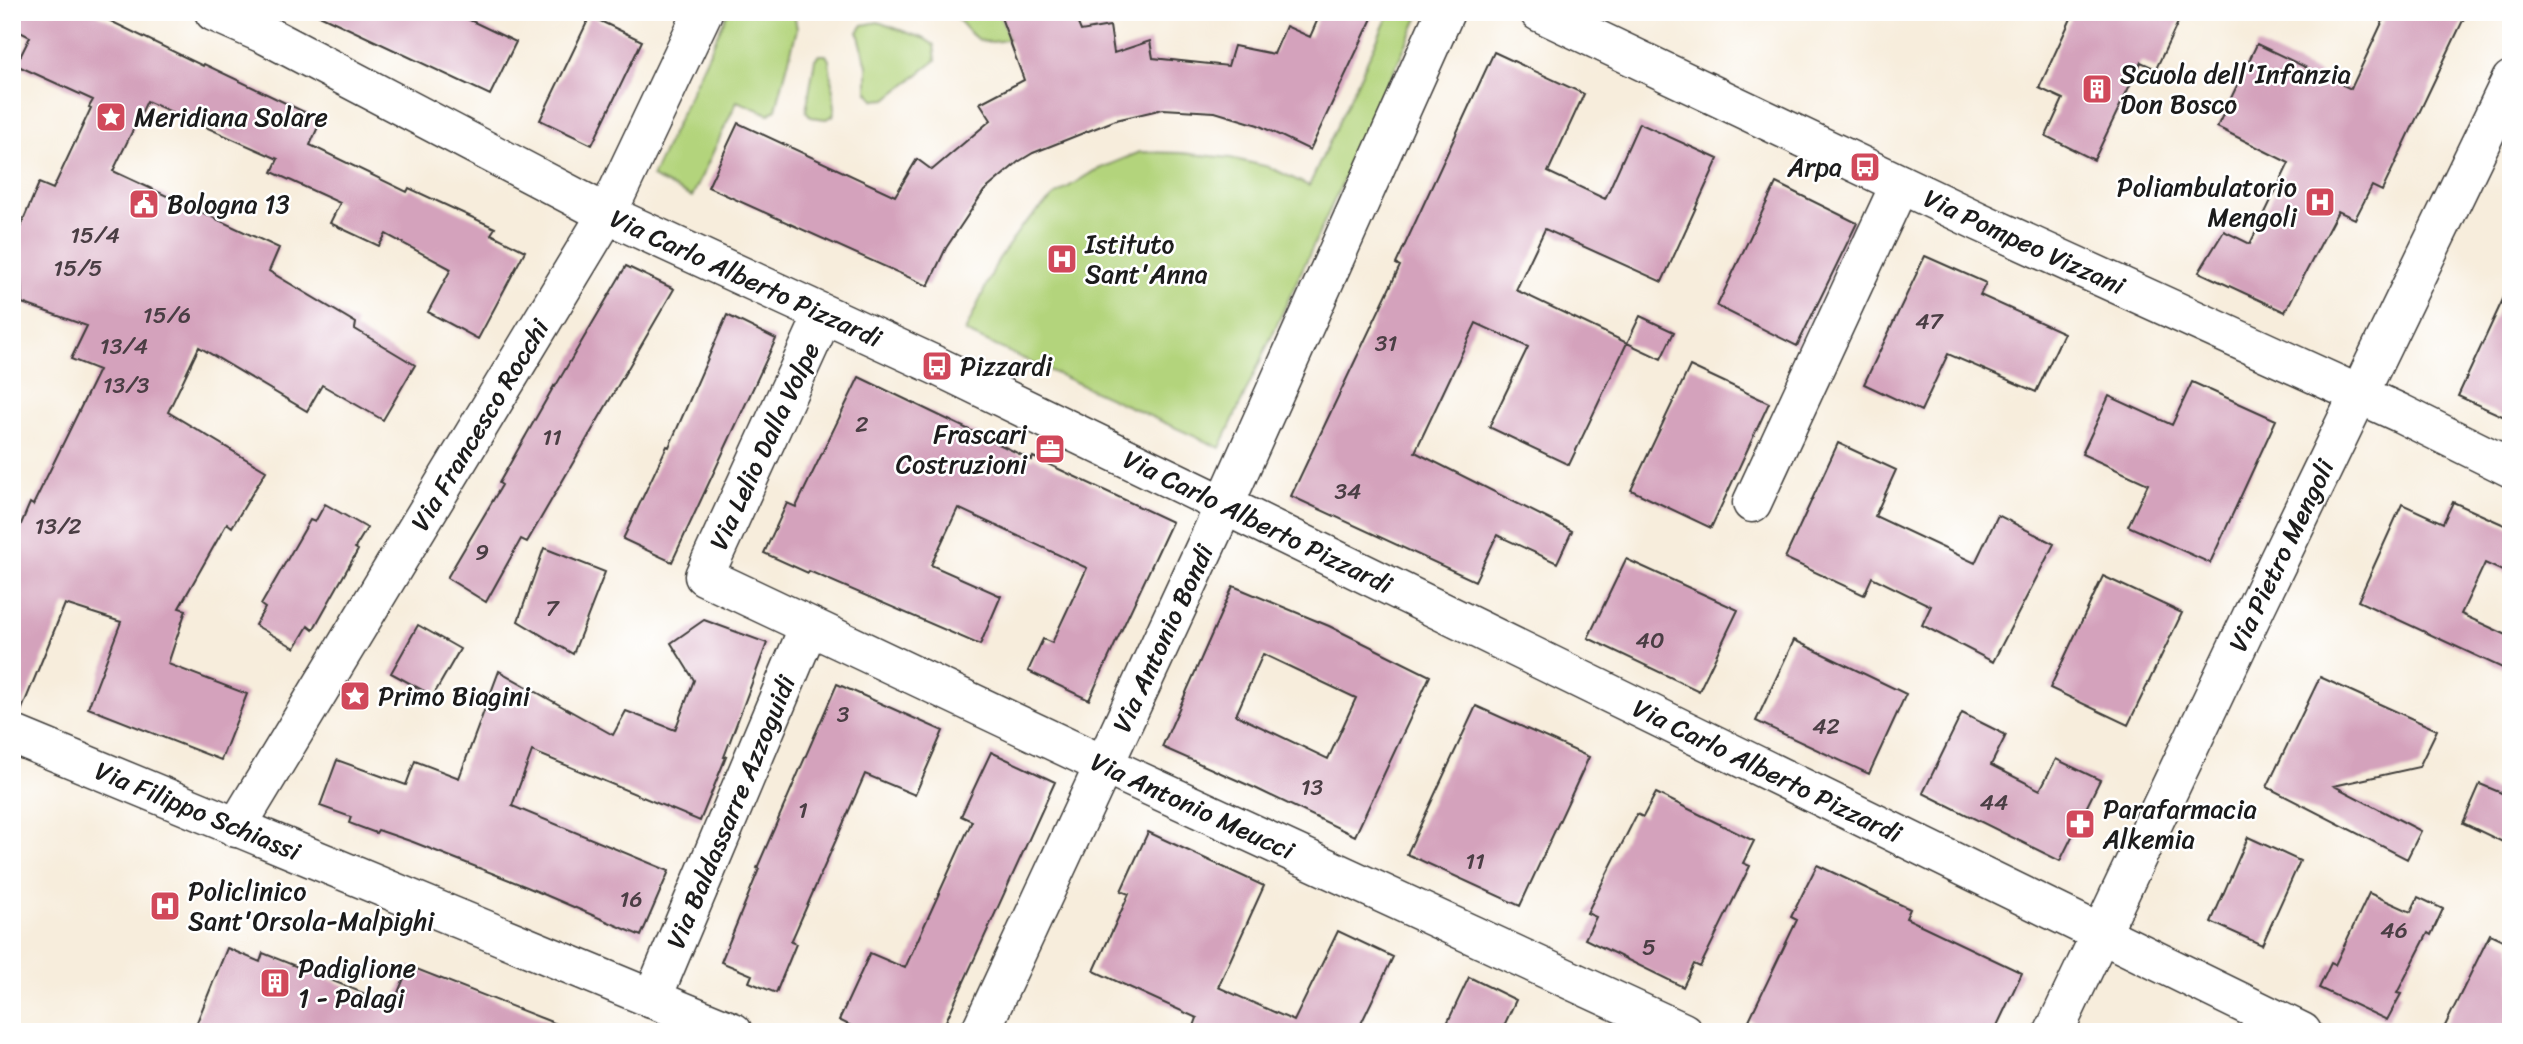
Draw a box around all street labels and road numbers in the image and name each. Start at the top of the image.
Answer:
street label: Via Pompeo Vizzani [1916,175,2134,308]
street label: Via Carlo Alberto Pizzardi [602,195,890,361]
street label: Via Francesco Rocchi [398,309,562,540]
street label: Via Lelio Dalla Volpe [696,334,833,558]
street label: Via Carlo Alberto Pizzardi [1115,436,1401,607]
street label: Via Pietro Mengoli [2215,450,2348,659]
street label: Via Antonio Bondi [1099,536,1227,740]
street label: Via Baldassarre Azzoguidi [653,667,809,956]
street label: Via Carlo Alberto Pizzardi [1625,685,1911,856]
street label: Via Antonio Meucci [1083,739,1303,873]
street label: Via Filippo Schiassi [88,748,308,874]

